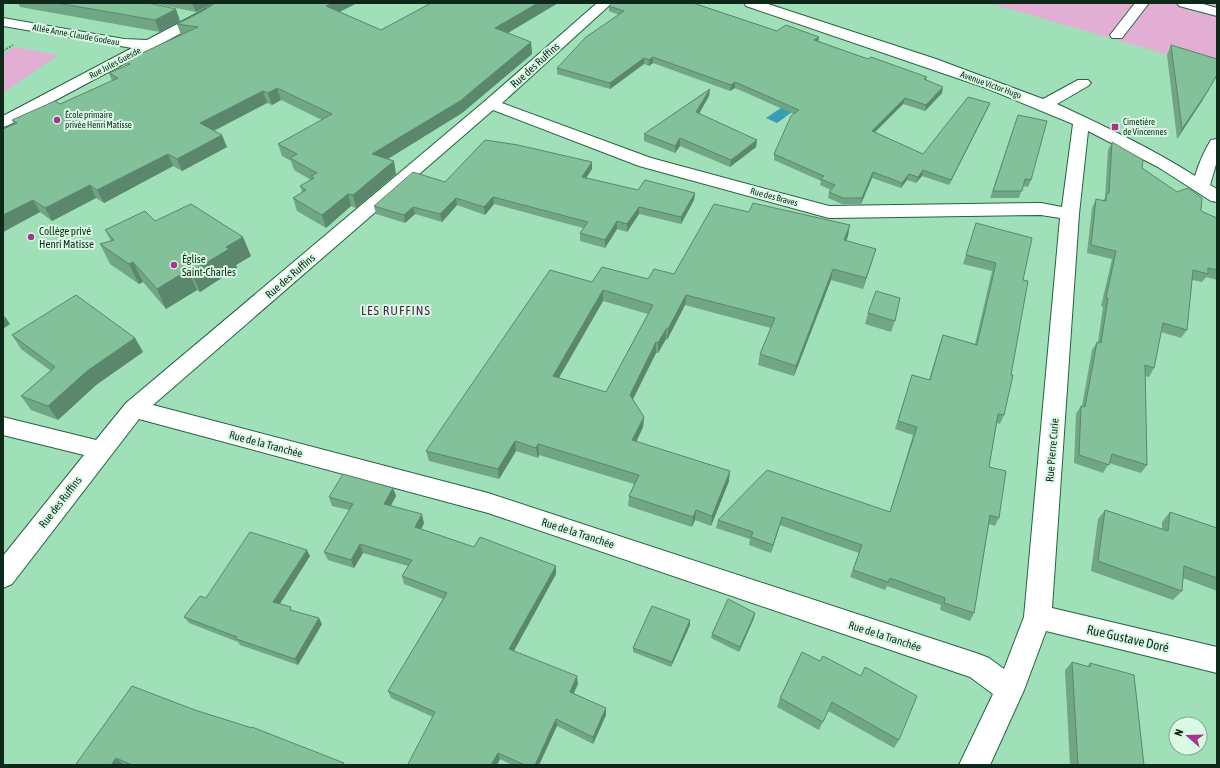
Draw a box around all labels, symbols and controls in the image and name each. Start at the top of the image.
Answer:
street label: Allée Anne-Claude Godeau [32,22,120,48]
street label: Rue des Ruffins [508,40,562,90]
street label: Rue Jules Guesde [88,45,142,81]
street label: Avenue Victor Hugo [959,69,1023,101]
place label: École primaire privée Henri Matisse [65,110,132,130]
marker: École primaire privée Henri Matisse [52,115,62,125]
place label: Cimetière de Vincennes [1123,117,1167,137]
marker: Cimetière de Vincennes [1110,122,1120,132]
street label: Rue des Braves [749,186,799,208]
place label: Collège privé Henri Matisse [39,225,94,250]
marker: Collège privé Henri Matisse [26,232,36,242]
street label: Rue des Ruffins [263,251,317,301]
place label: Église Saint-Charles [182,253,236,278]
marker: Église Saint-Charles [169,260,179,270]
district label: LES RUFFINS [361,303,431,318]
street label: Rue Pierre Curie [1043,418,1061,482]
street label: Rue de la Tranchée [228,428,304,460]
street label: Rue des Ruffins [36,474,84,530]
street label: Rue de la Tranchée [540,516,616,550]
street label: Rue de la Tranchée [847,619,923,653]
street label: Rue Gustave Doré [1085,622,1171,655]
north arrow [1168,716,1208,756]
text: N [1172,727,1185,738]

